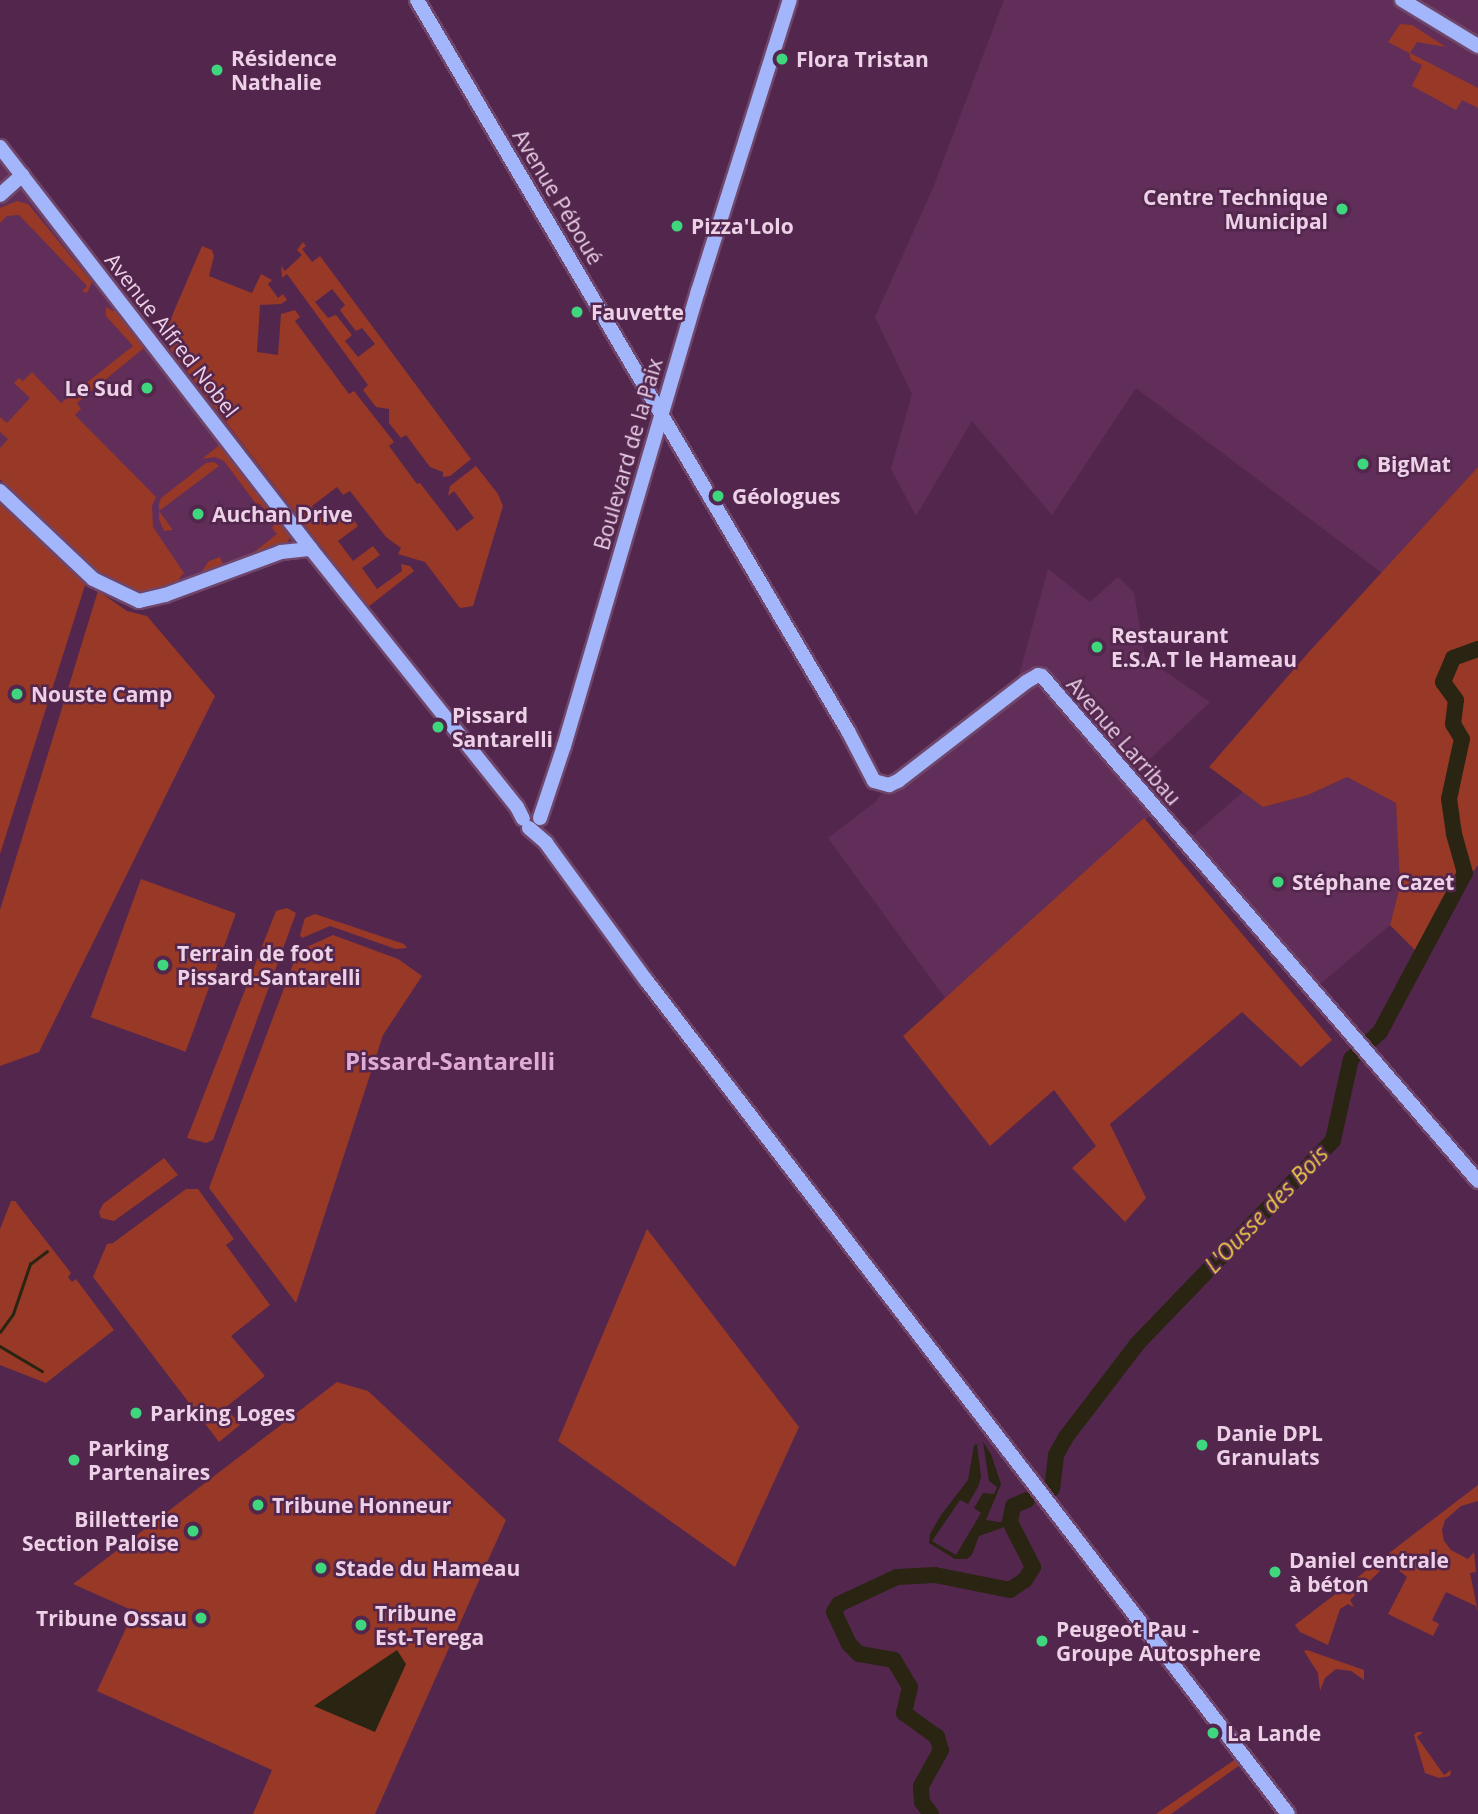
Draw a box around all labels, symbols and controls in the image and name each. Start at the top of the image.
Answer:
place label: Résidence Nathalie [231,45,337,95]
place label: Flora Tristan [796,46,929,72]
marker: Flora Tristan [774,51,790,67]
marker: Résidence Nathalie [209,62,225,78]
street label: Avenue Péboué [508,125,608,269]
place label: Centre Technique Municipal [1143,184,1328,234]
marker: Centre Technique Municipal [1334,201,1350,217]
place label: Pizza'Lolo [691,213,794,239]
marker: Pizza'Lolo [669,218,685,234]
street label: Avenue Alfred Nobel [100,248,244,422]
place label: Fauvette [591,299,684,325]
marker: Fauvette [569,304,585,320]
street label: Boulevard de la Paix [589,355,667,553]
place label: Le Sud [65,375,133,401]
marker: Le Sud [139,380,155,396]
place label: BigMat [1377,451,1451,477]
marker: BigMat [1355,456,1371,472]
place label: Géologues [732,483,841,509]
marker: Géologues [710,488,726,504]
place label: Auchan Drive [212,501,353,527]
marker: Auchan Drive [190,506,206,522]
place label: Restaurant E.S.A.T le Hameau [1111,622,1297,672]
marker: Restaurant E.S.A.T le Hameau [1089,639,1105,655]
street label: Avenue Larribau [1062,672,1186,810]
place label: Nouste Camp [31,681,172,707]
marker: Nouste Camp [9,686,25,702]
place label: Pissard Santarelli [452,702,553,752]
marker: Pissard Santarelli [430,719,446,735]
place label: Stéphane Cazet [1292,869,1454,895]
marker: Stéphane Cazet [1270,874,1286,890]
place label: Terrain de foot Pissard-Santarelli [177,940,361,990]
marker: Terrain de foot Pissard-Santarelli [155,957,171,973]
district label: Pissard-Santarelli [345,1047,555,1075]
water label: L'Ousse des Bois [1198,1140,1334,1278]
place label: Parking Loges [150,1400,296,1426]
marker: Parking Loges [128,1405,144,1421]
place label: Danie DPL Granulats [1216,1420,1323,1470]
place label: Parking Partenaires [88,1435,210,1485]
marker: Danie DPL Granulats [1194,1437,1210,1453]
marker: Parking Partenaires [66,1452,82,1468]
place label: Tribune Honneur [272,1492,451,1518]
marker: Tribune Honneur [250,1497,266,1513]
place label: Billetterie Section Paloise [22,1506,179,1556]
marker: Billetterie Section Paloise [185,1523,201,1539]
place label: Daniel centrale à béton [1289,1547,1449,1597]
place label: Stade du Hameau [335,1555,520,1581]
marker: Stade du Hameau [313,1560,329,1576]
marker: Daniel centrale à béton [1267,1564,1283,1580]
place label: Tribune Est-Terega [375,1600,484,1650]
place label: Tribune Ossau [36,1605,187,1631]
marker: Tribune Ossau [193,1610,209,1626]
place label: Peugeot Pau - Groupe Autosphere [1056,1616,1261,1666]
marker: Tribune Est-Terega [353,1617,369,1633]
marker: Peugeot Pau - Groupe Autosphere [1034,1633,1050,1649]
place label: La Lande [1227,1720,1321,1746]
marker: La Lande [1205,1725,1221,1741]

